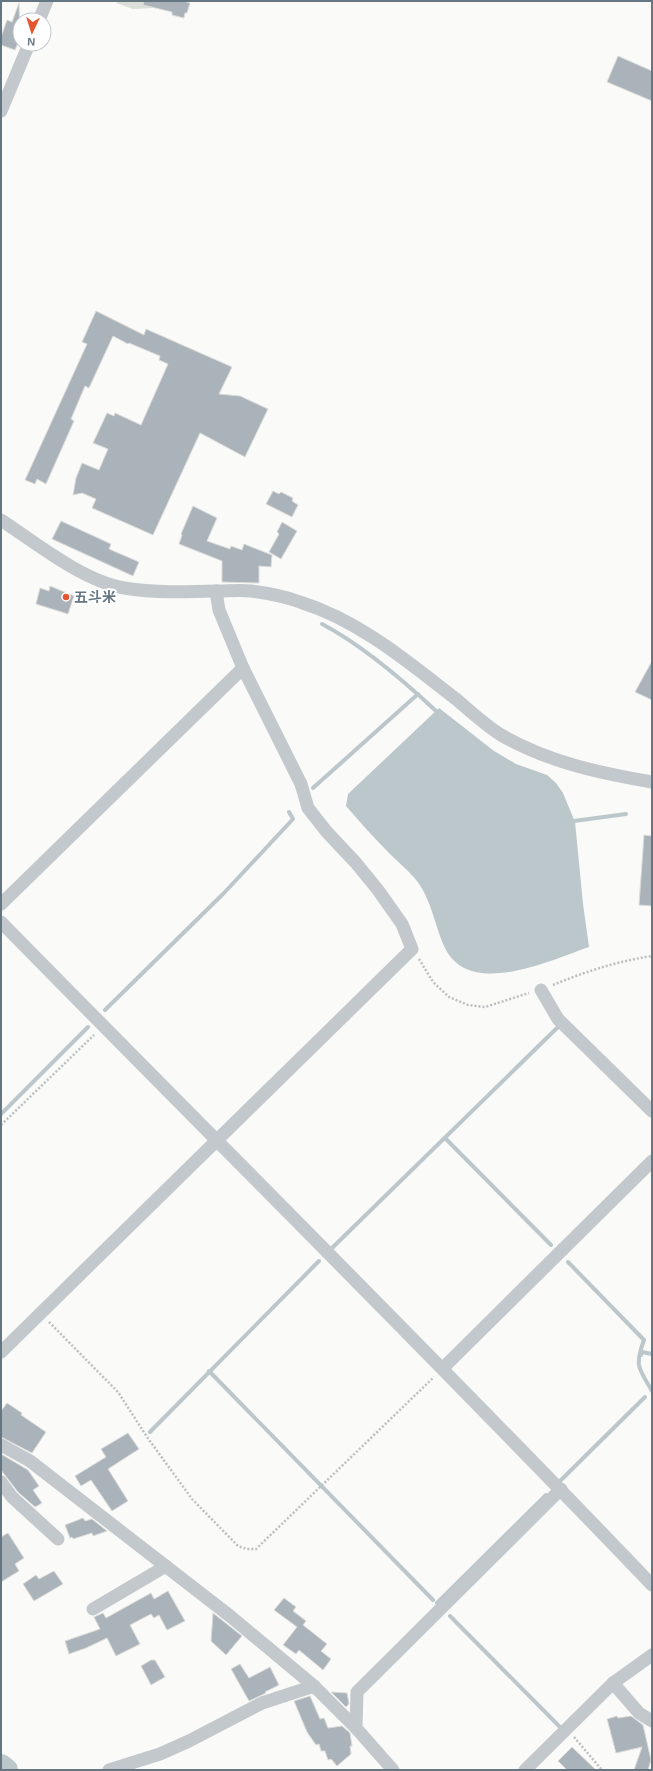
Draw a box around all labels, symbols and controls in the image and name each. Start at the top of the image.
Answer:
north arrow [12,12,52,52]
text: N [27,36,36,48]
place label: 五斗米 [74,589,116,605]
marker: 五斗米 [61,592,71,602]

